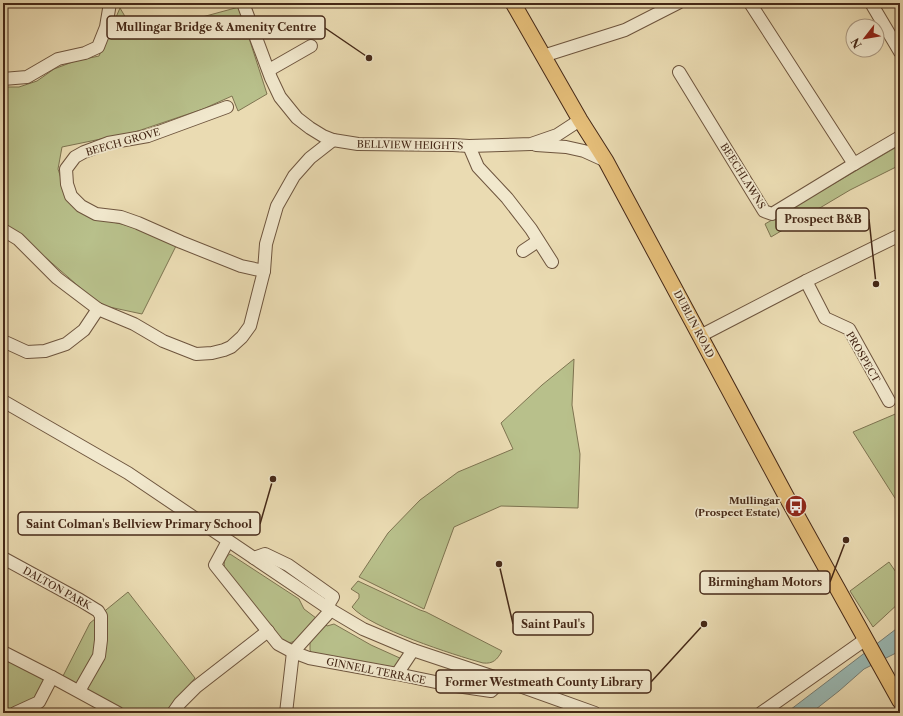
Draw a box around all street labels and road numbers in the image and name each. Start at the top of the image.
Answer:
street label: BEECH GROVE [84,125,162,159]
street label: BELLVIEW HEIGHTS [357,138,463,152]
street label: BEECHLAWNS [718,141,768,211]
street label: DUBLIN ROAD [671,288,717,360]
street label: PROSPECT [843,329,883,385]
street label: DALTON PARK [21,564,94,613]
street label: GINNELL TERRACE [325,655,427,687]

